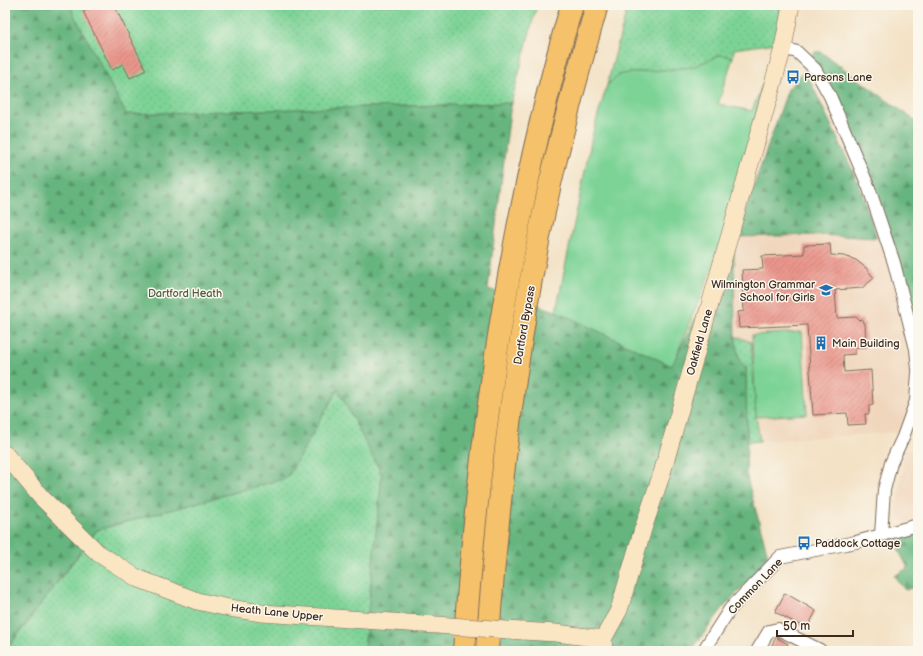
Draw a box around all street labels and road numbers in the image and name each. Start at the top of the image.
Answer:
street label: Dartford Bypass [511,284,538,366]
street label: Oakfield Lane [684,307,715,377]
street label: Common Lane [725,555,786,617]
street label: Heath Lane Upper [230,601,325,624]

